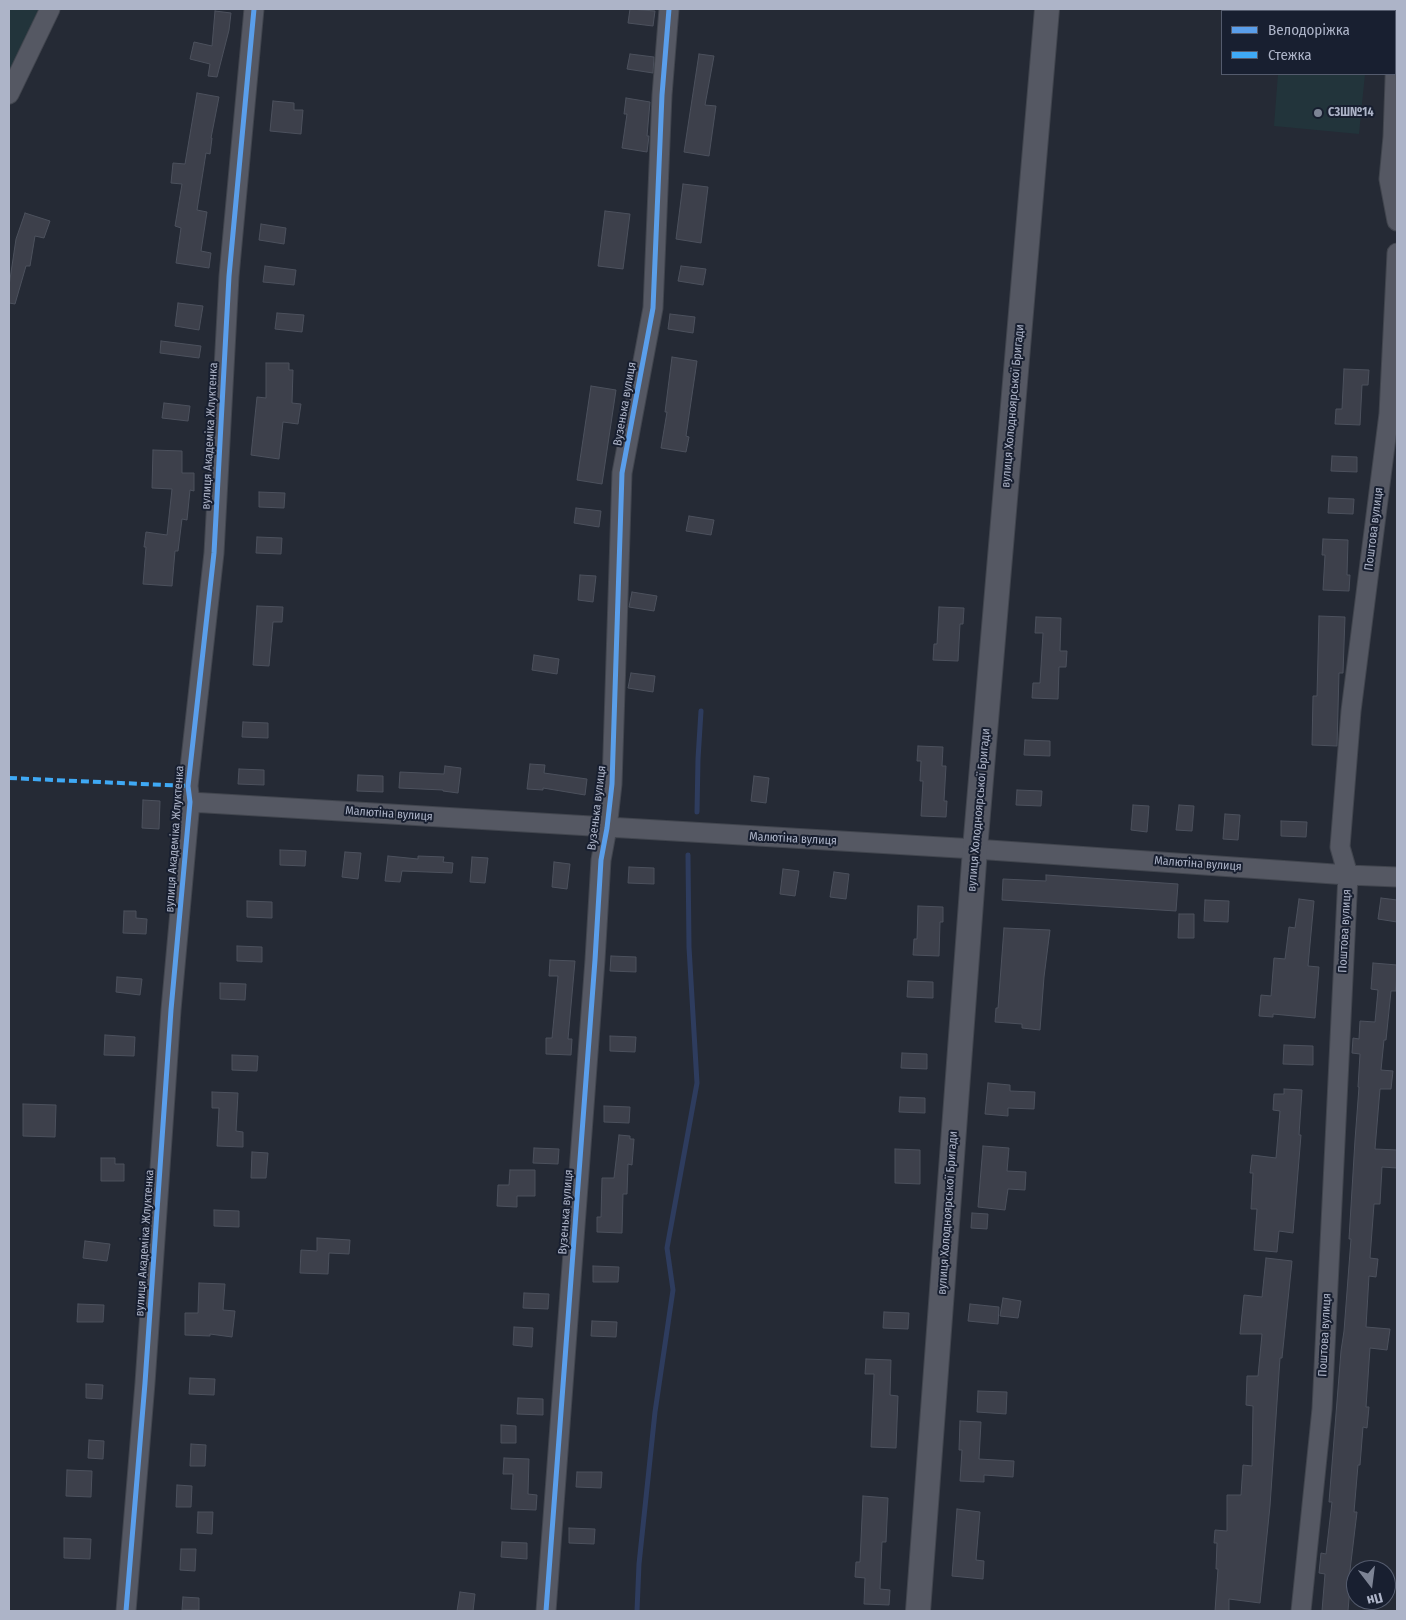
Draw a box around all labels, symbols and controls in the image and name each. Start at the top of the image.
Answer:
legend [1221,10,1396,75]
text: Велодоріжка [1268,21,1350,39]
text: Стежка [1268,46,1312,64]
place label: СЗШ№14 [1328,106,1374,120]
marker: СЗШ№14 [1312,107,1324,119]
street label: вулиця Холодноярської Бригади [999,324,1027,488]
street label: Вузенька вулиця [611,361,639,447]
street label: вулиця Академіка Жлуктенка [199,362,221,510]
street label: Поштова вулиця [1362,487,1386,571]
street label: вулиця Холодноярської Бригади [965,728,993,892]
street label: вулиця Академіка Жлуктенка [163,765,187,913]
street label: Вузенька вулиця [585,765,609,851]
street label: Малютіна вулиця [345,804,433,824]
street label: Малютіна вулиця [749,830,837,848]
street label: Малютіна вулиця [1154,854,1242,874]
street label: Поштова вулиця [1336,889,1354,973]
street label: вулиця Холодноярської Бригади [935,1131,961,1295]
street label: вулиця Академіка Жлуктенка [133,1169,157,1317]
street label: Вузенька вулиця [556,1169,576,1255]
street label: Поштова вулиця [1316,1293,1334,1377]
north arrow [1346,1560,1396,1610]
text: Пн [1365,1589,1385,1609]

